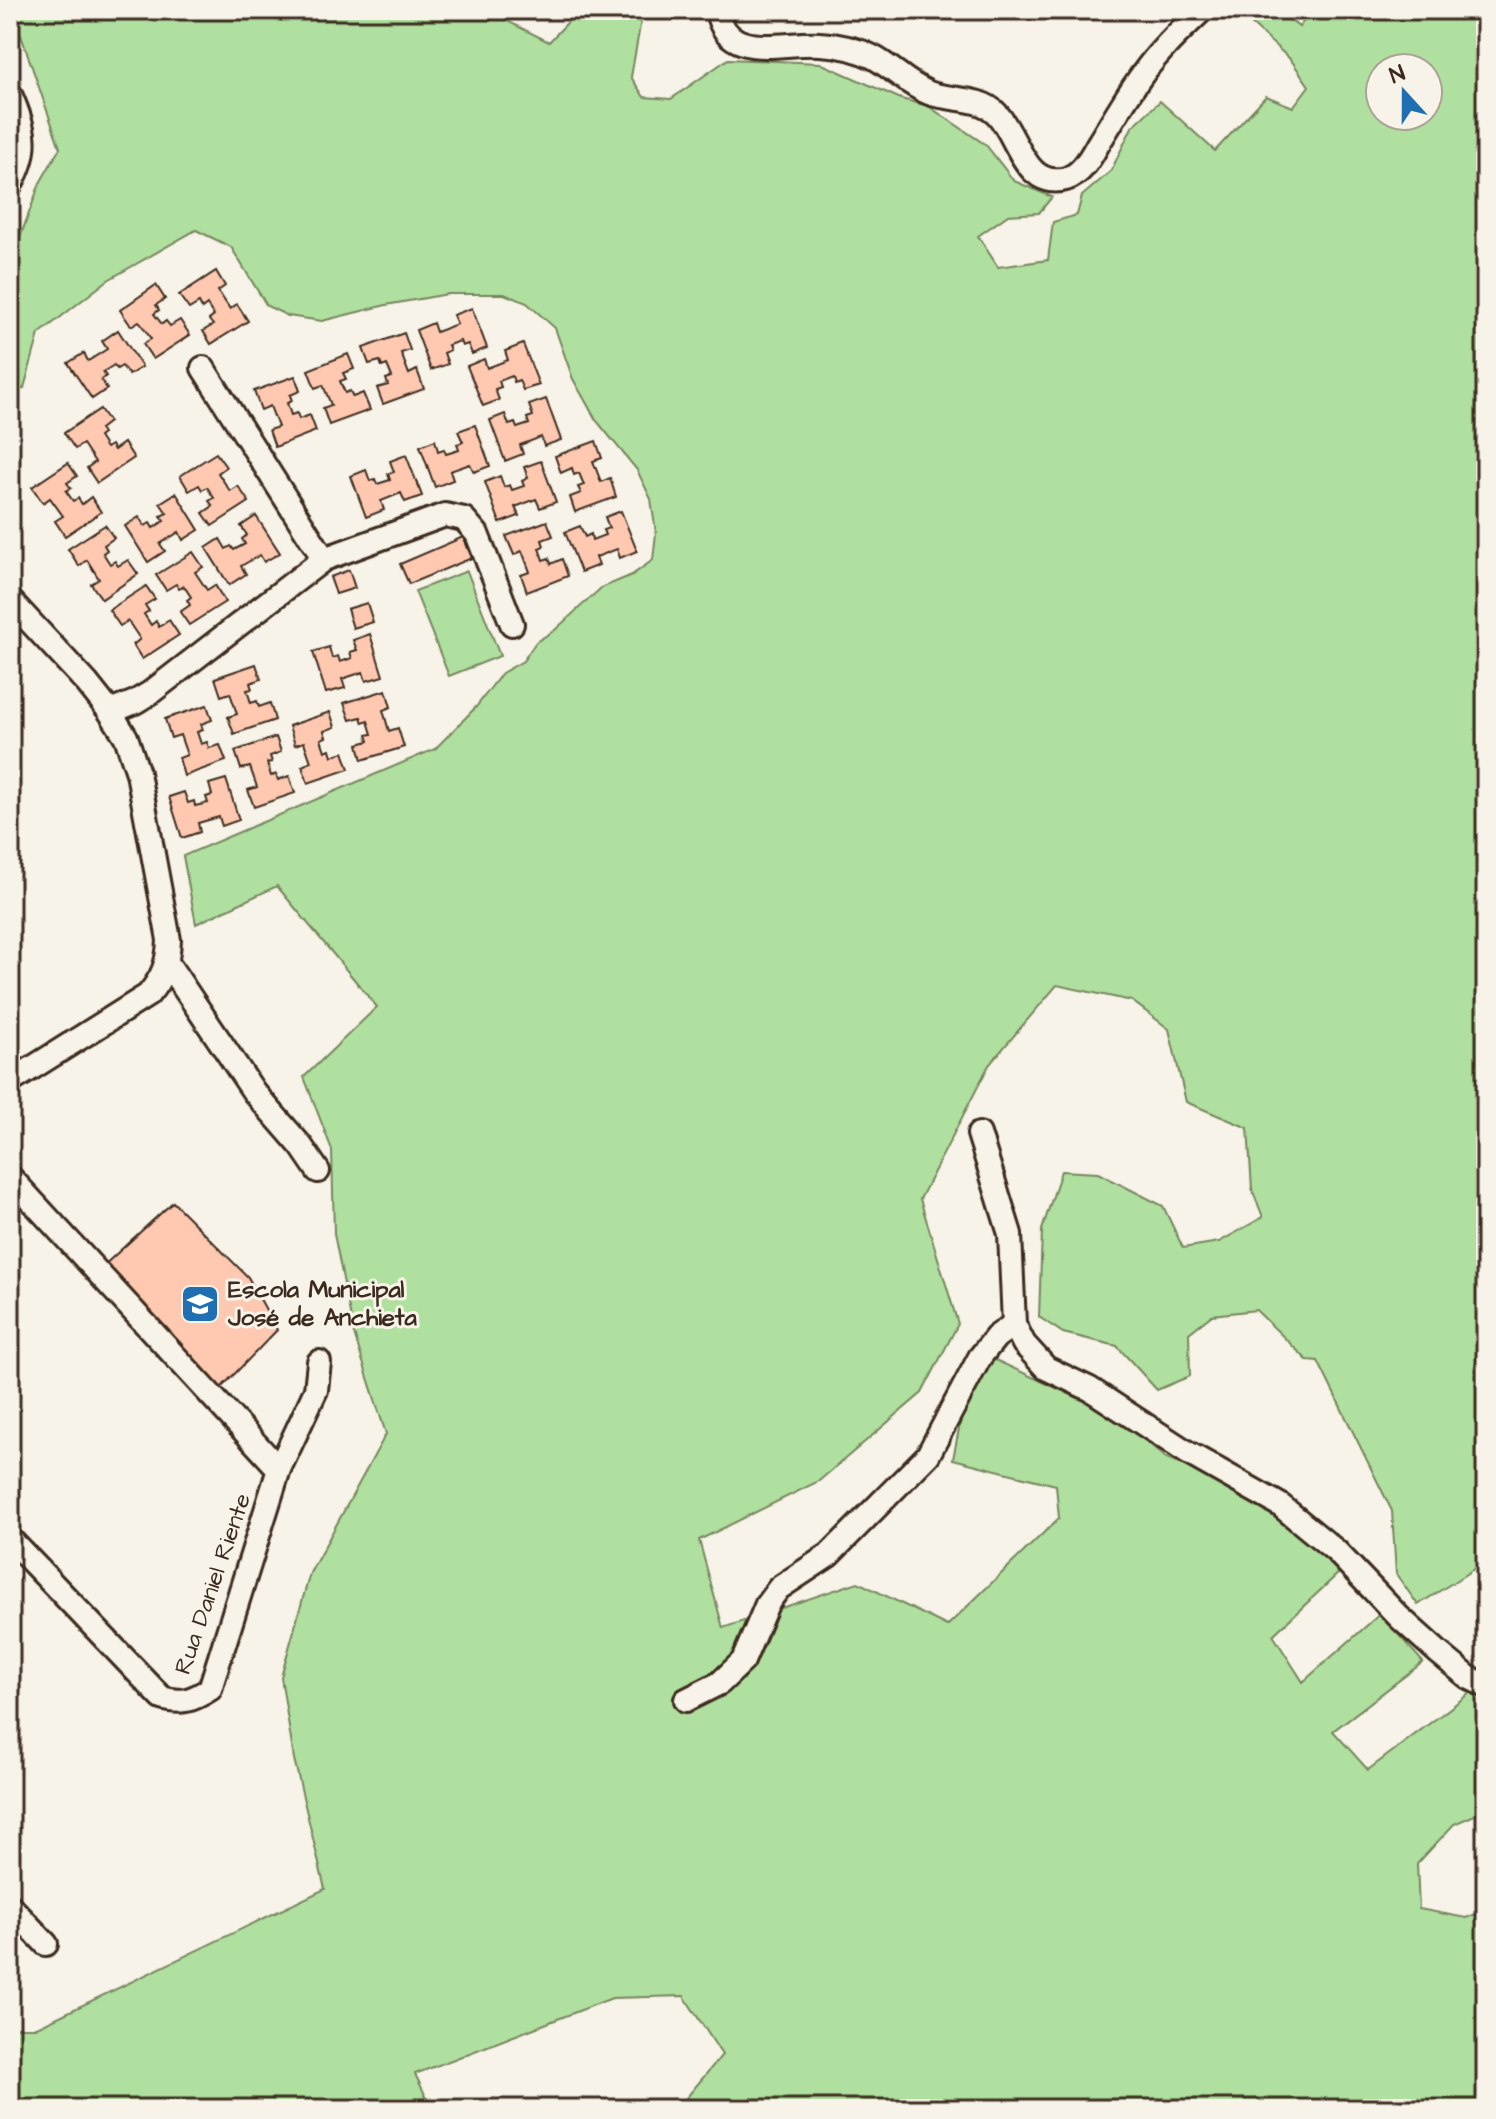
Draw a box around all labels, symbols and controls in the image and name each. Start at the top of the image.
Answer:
north arrow [1364,52,1444,132]
text: N [1385,58,1410,92]
place label: Escola Municipal José de Anchieta [227,1273,418,1335]
school or university icon: Escola Municipal José de Anchieta [179,1283,221,1325]
street label: Rua Daniel Riente [166,1489,260,1679]

